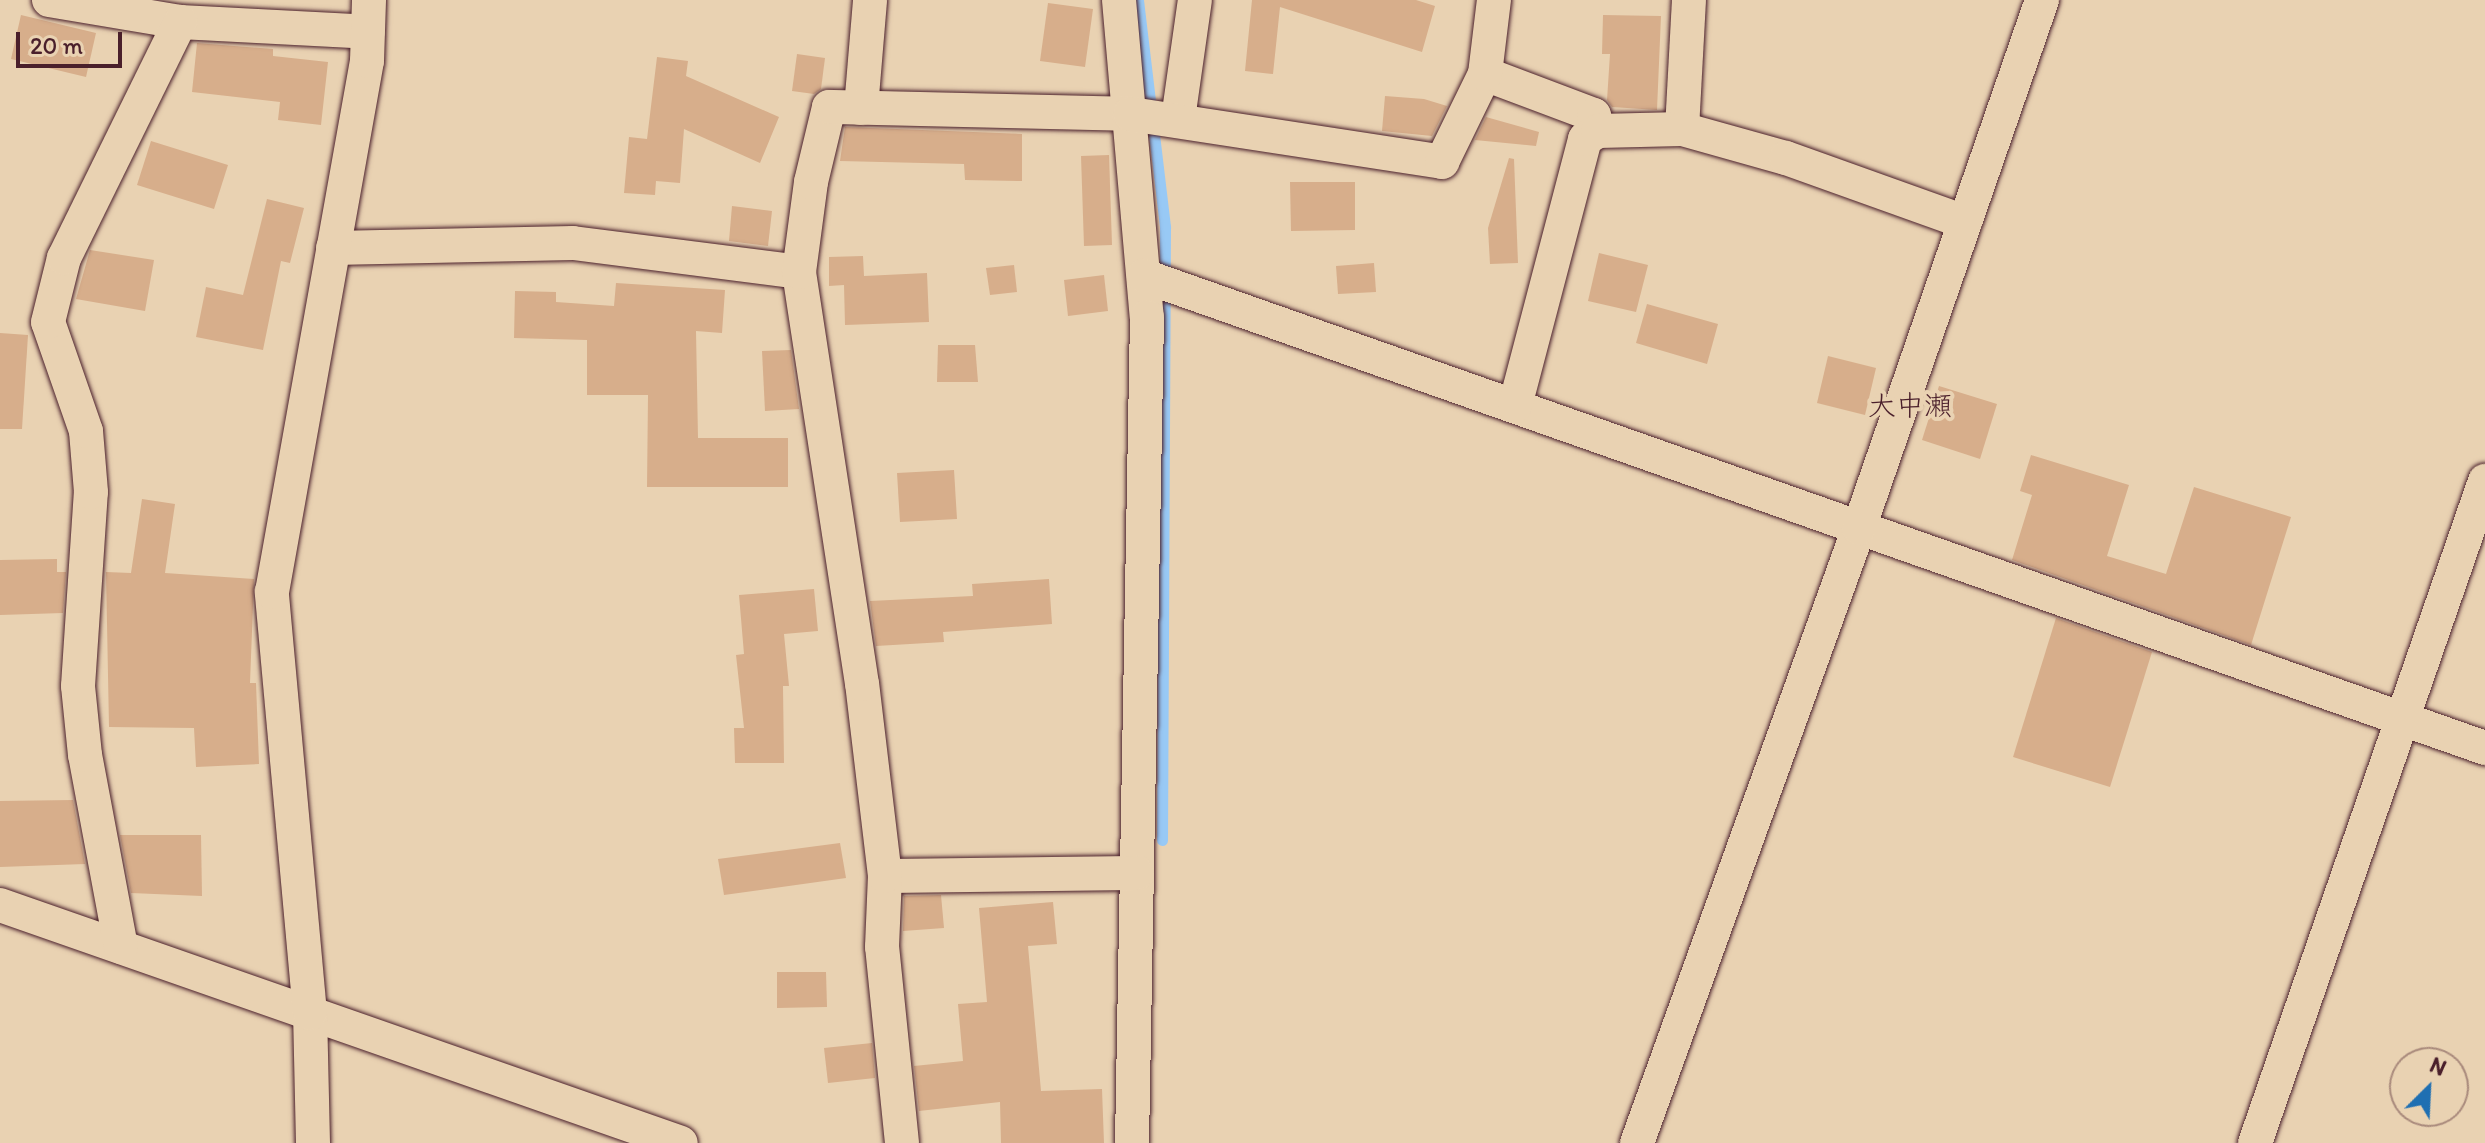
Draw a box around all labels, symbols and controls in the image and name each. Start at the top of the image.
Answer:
scale bar [20,16,126,66]
text: 20 m [30,31,83,60]
district label: 大中瀬 [1868,388,1952,422]
north arrow [2389,1047,2469,1127]
text: N [2426,1051,2450,1082]

